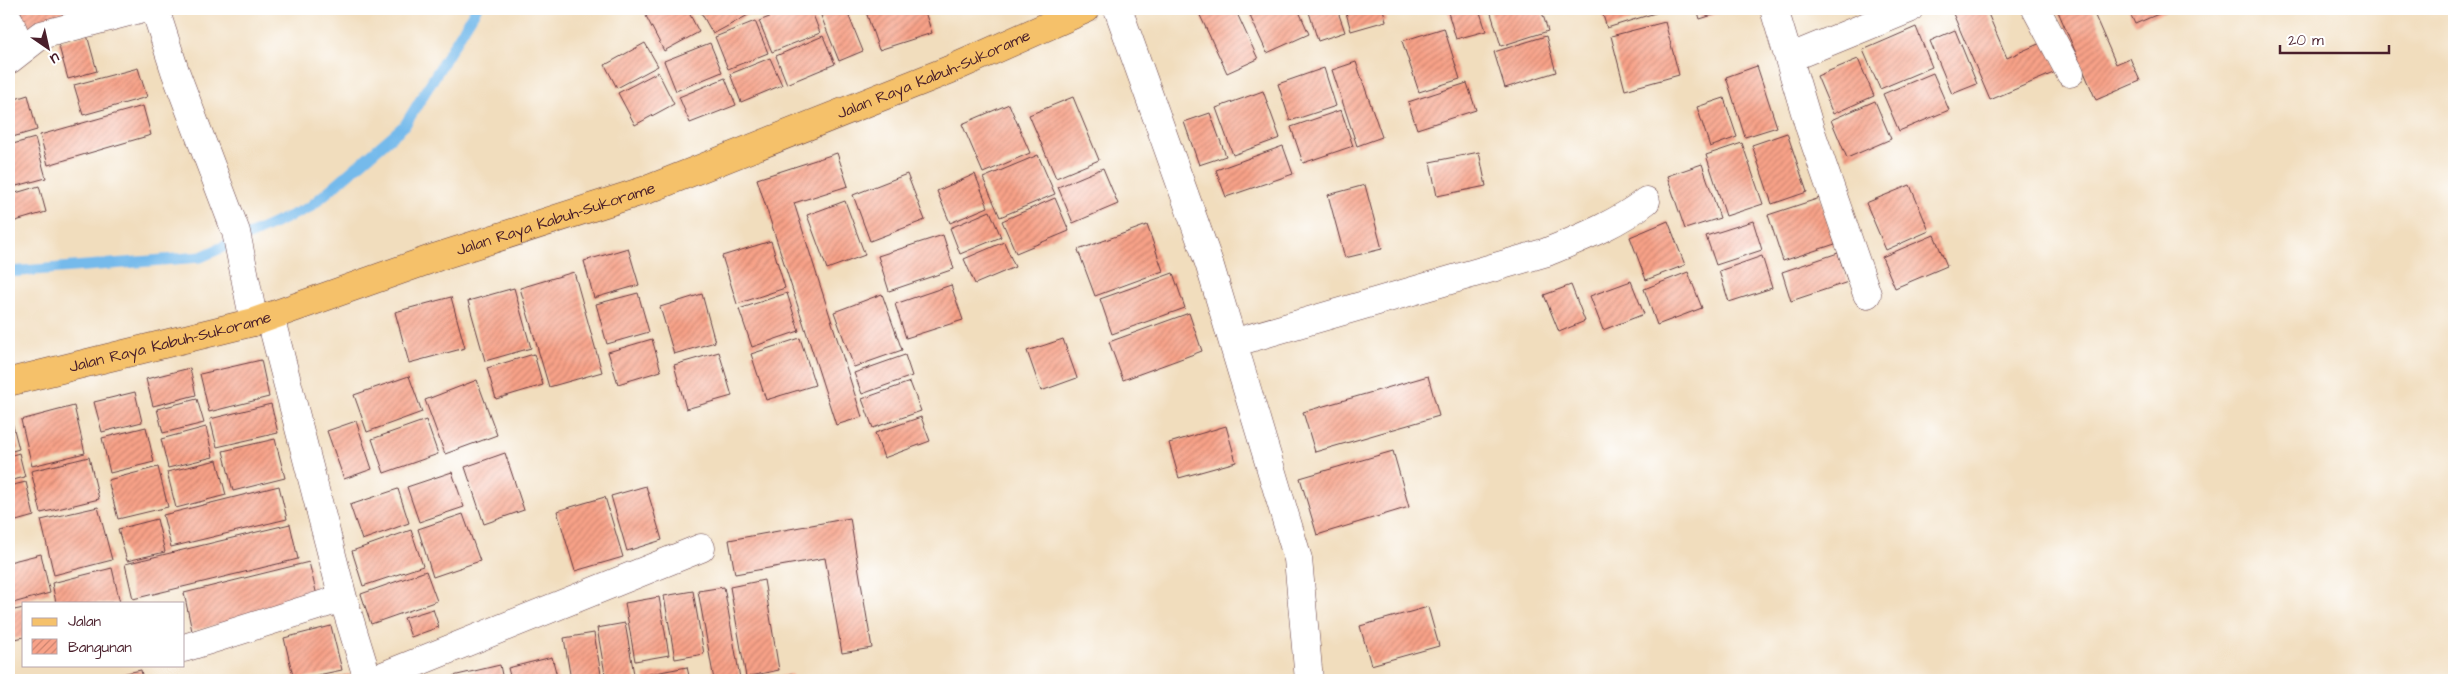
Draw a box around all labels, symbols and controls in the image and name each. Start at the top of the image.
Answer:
north arrow [22,22,72,72]
scale bar [2280,22,2389,54]
street label: Jalan Raya Kabuh-Sukorame [834,24,1034,124]
text: 20 m [2288,30,2324,51]
text: U [46,47,64,69]
street label: Jalan Raya Kabuh-Sukorame [453,177,659,261]
street label: Jalan Raya Kabuh-Sukorame [67,306,275,378]
legend [22,602,185,666]
text: Jalan [68,611,102,632]
text: Bangunan [68,637,132,659]

